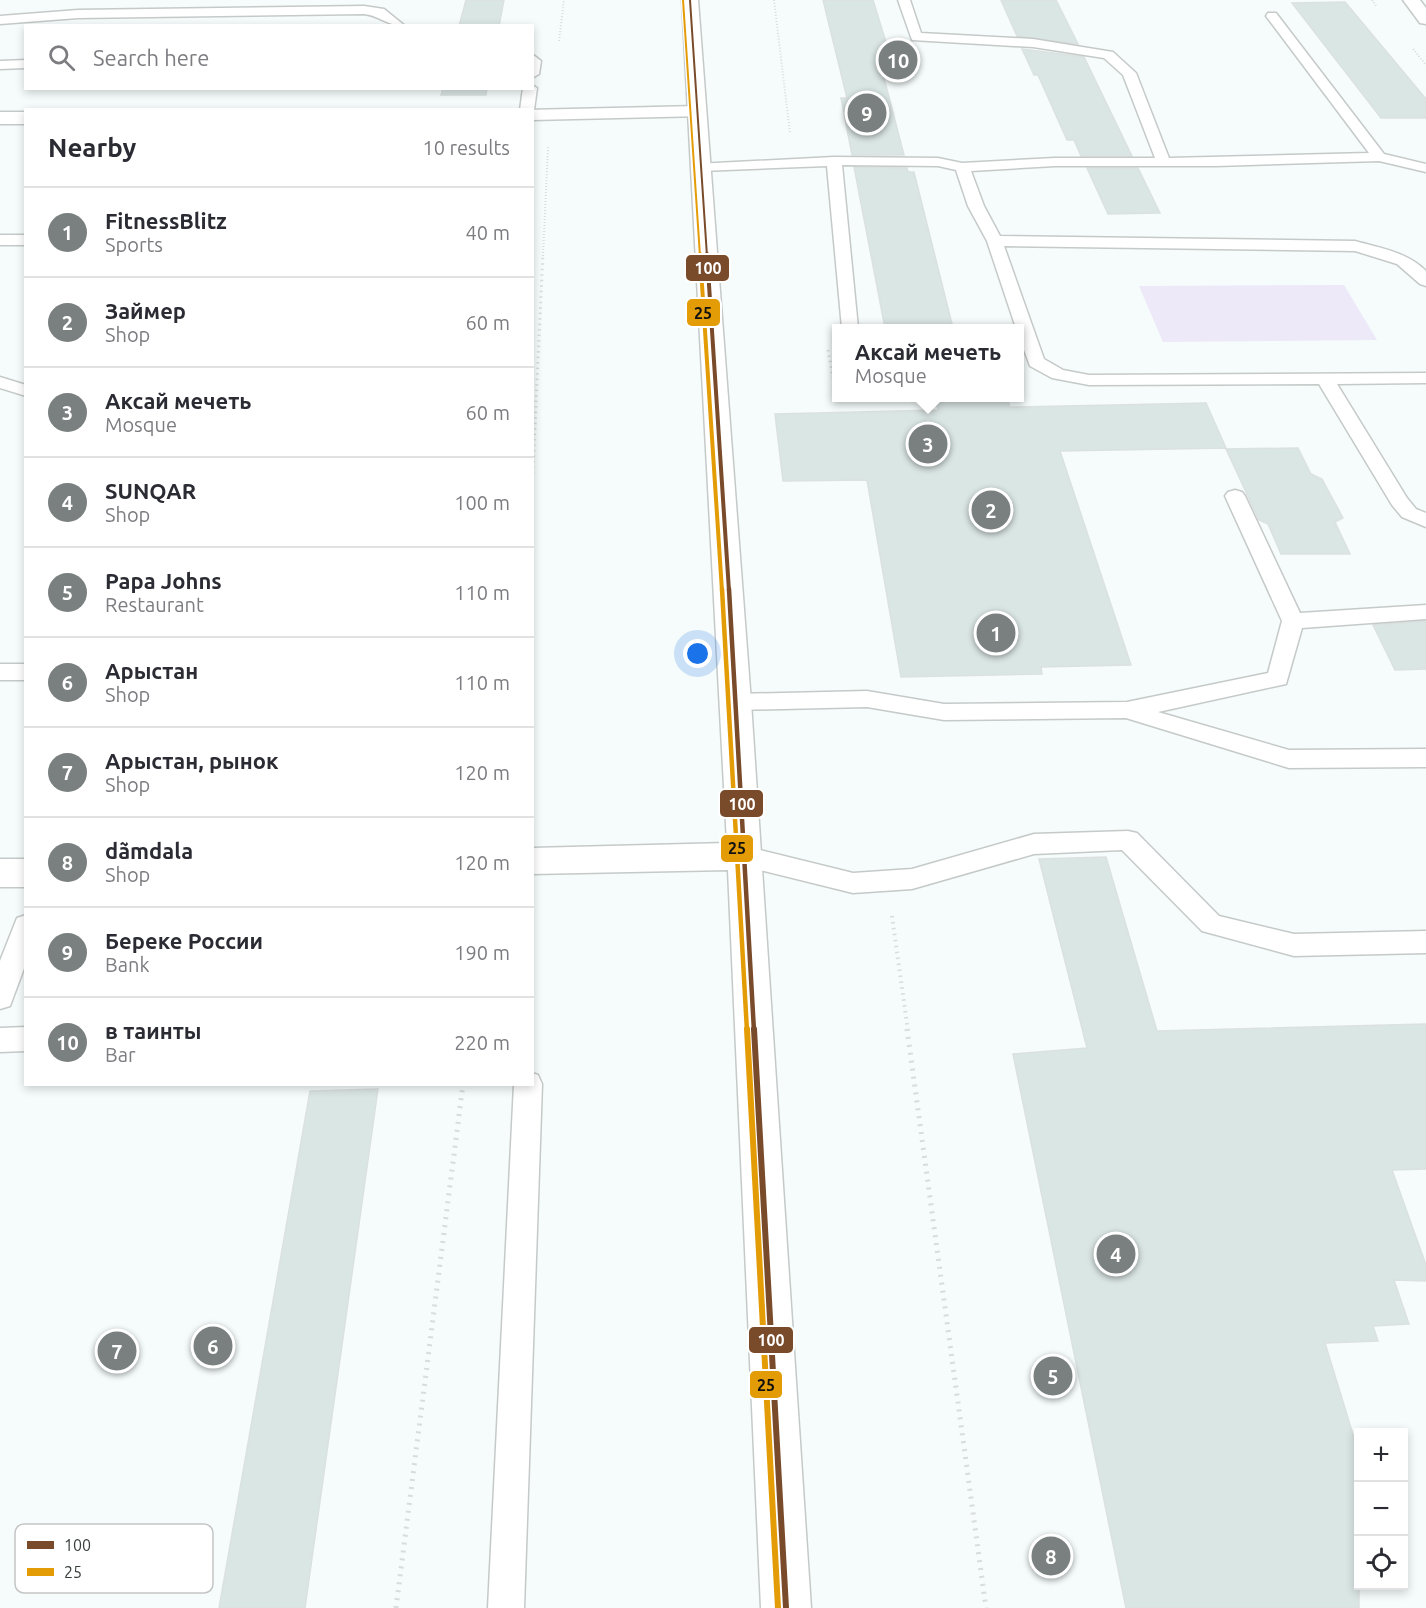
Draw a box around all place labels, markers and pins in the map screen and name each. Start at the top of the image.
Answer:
pin: 10 [878,38,918,82]
pin: 9 [848,90,886,136]
pin: 3 [908,422,948,466]
pin: 2 [972,488,1010,532]
pin: 1 [976,610,1016,656]
pin: 4 [1096,1232,1136,1276]
pin: 6 [194,1324,232,1368]
pin: 7 [98,1328,136,1374]
pin: 5 [1034,1354,1072,1398]
pin: 8 [1032,1534,1070,1578]

